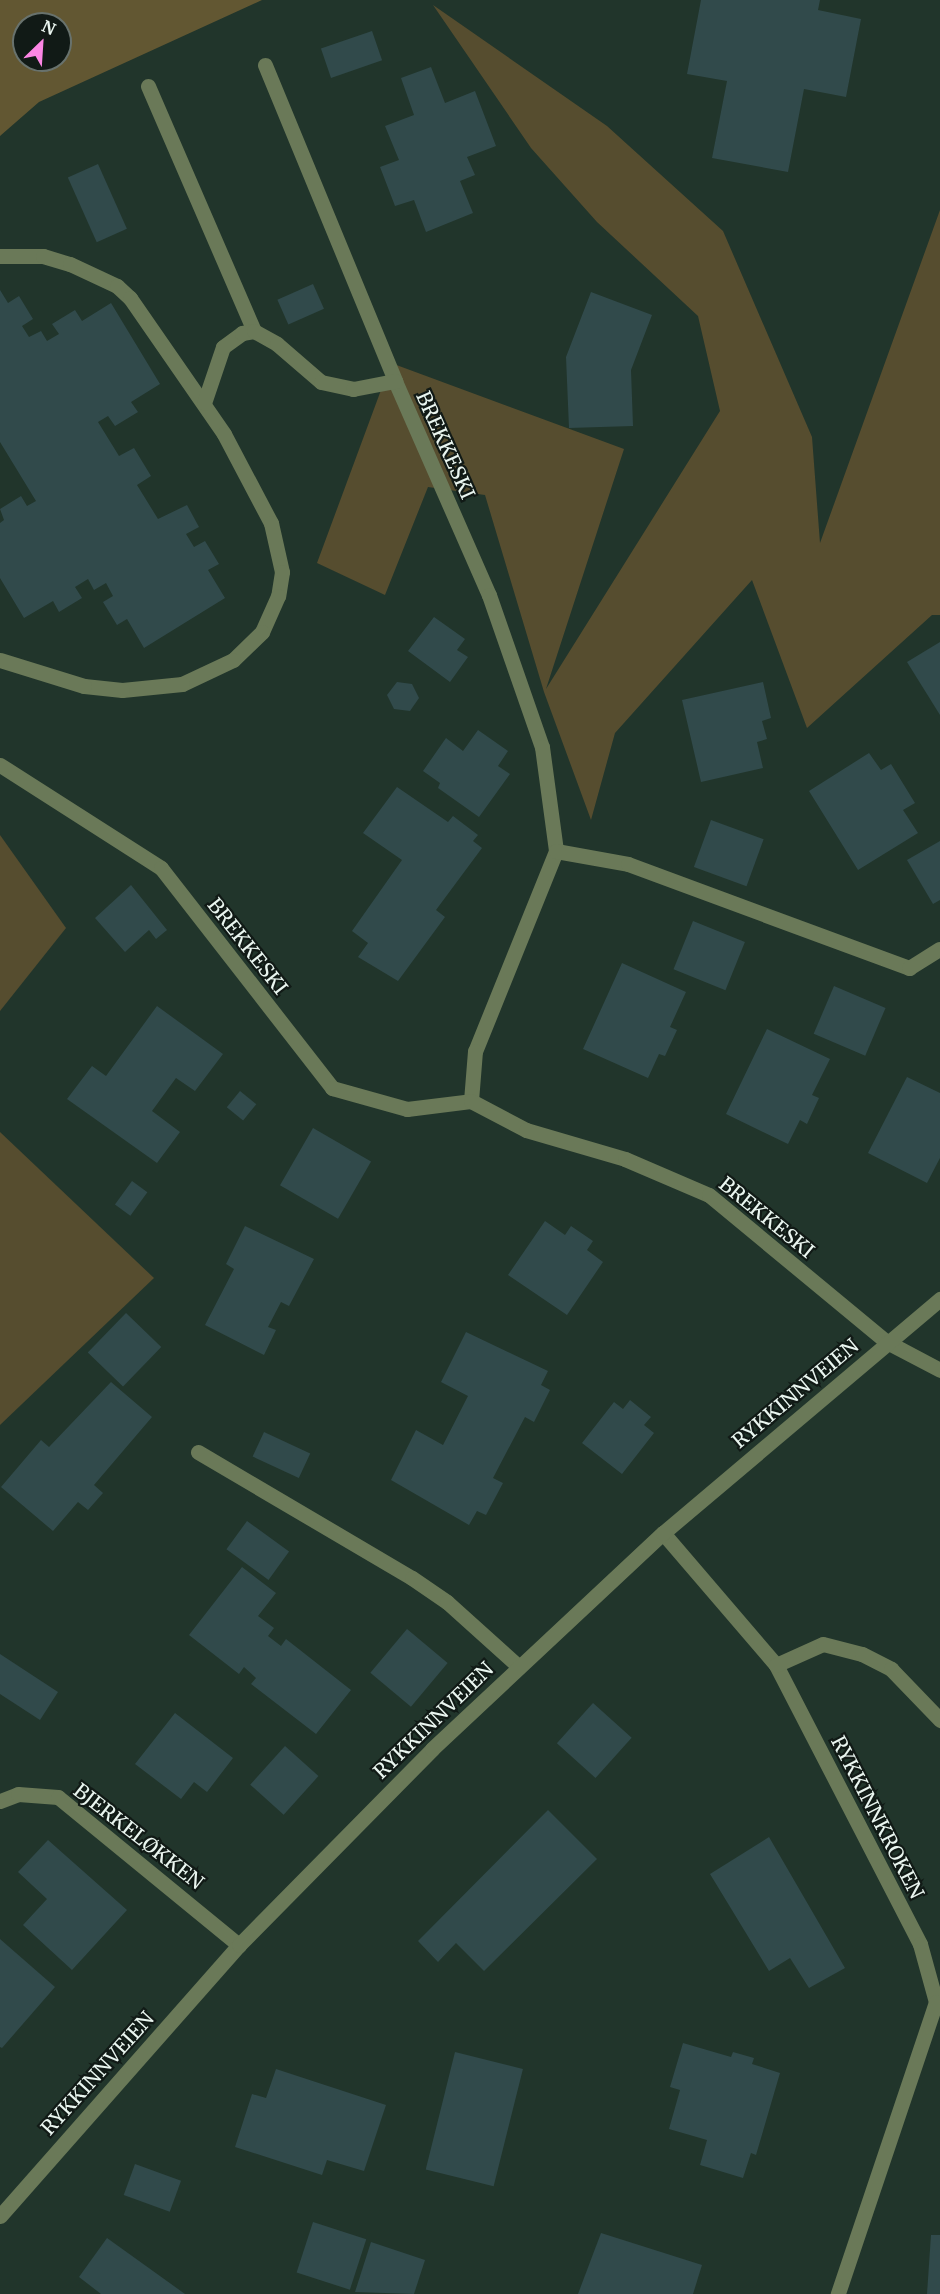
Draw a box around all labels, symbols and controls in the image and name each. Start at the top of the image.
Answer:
north arrow [12,12,72,72]
text: N [39,16,59,39]
street label: BREKKESKI [412,387,480,503]
street label: BREKKESKI [203,893,293,999]
street label: BREKKESKI [715,1171,819,1263]
street label: RYKKINNVEIEN [727,1333,863,1453]
street label: RYKKINNVEIEN [368,1657,498,1783]
street label: RYKKINNKROKEN [827,1732,929,1902]
street label: BJERKELØKKEN [69,1778,209,1894]
street label: RYKKINNVEIEN [35,2007,159,2139]

